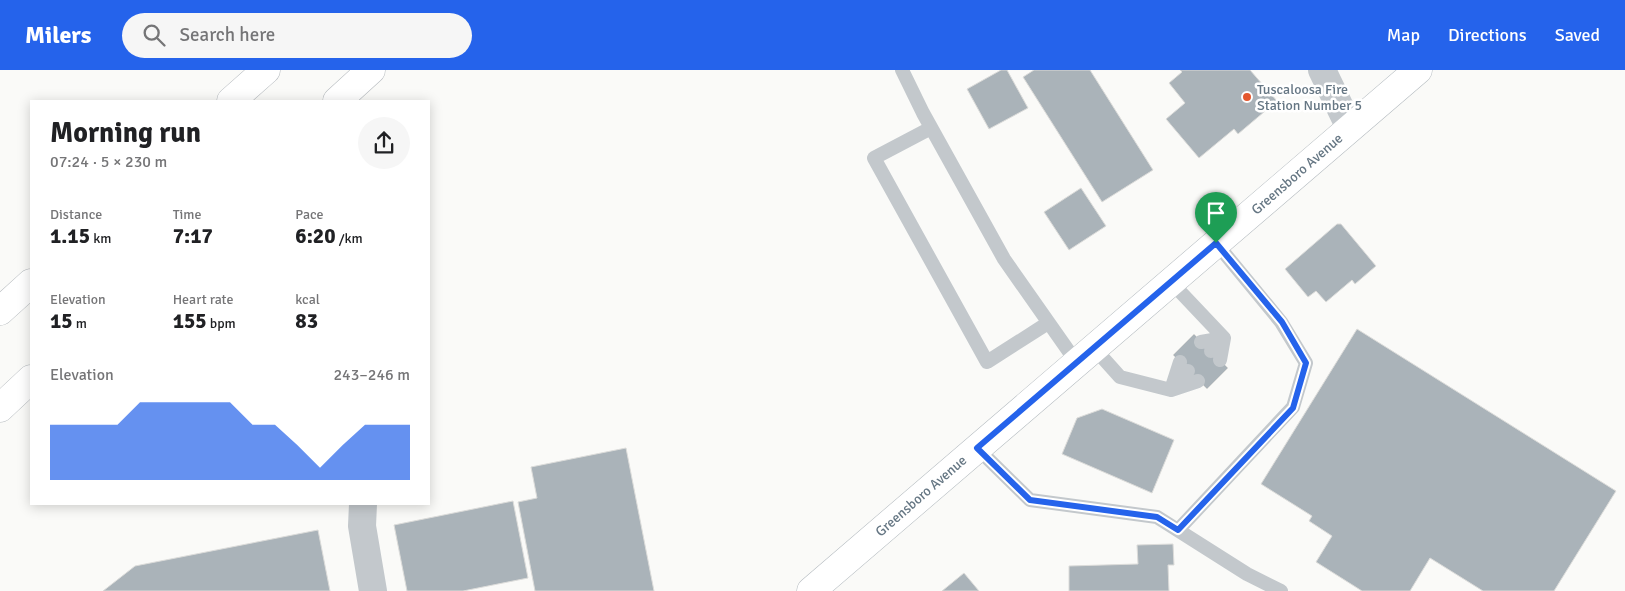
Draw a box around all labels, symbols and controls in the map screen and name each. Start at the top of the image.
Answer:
search box [122,13,472,58]
text: Milers [25,20,92,50]
icon: search [140,21,168,49]
text: Search here [180,23,275,47]
text: Map [1387,24,1420,46]
text: Directions [1448,24,1527,46]
text: Saved [1555,24,1600,46]
place label: Tuscaloosa Fire Station Number 5 [1257,81,1362,114]
marker: Tuscaloosa Fire Station Number 5 [1241,91,1253,103]
text: Morning run [50,116,201,150]
button: share [358,117,410,169]
street label: Greensboro Avenue [1248,130,1346,218]
text: 07:24 · 5 × 230 m [50,152,167,172]
pin [1195,192,1237,243]
icon: arrive [1202,199,1230,227]
text: Distance [50,206,102,223]
text: Time [173,206,202,223]
text: Pace [295,206,324,223]
text: 1.15 [50,223,90,249]
text: 7:17 [173,223,213,249]
text: 6:20 [295,223,336,249]
text: km [90,230,111,247]
text: /km [336,230,363,247]
text: Elevation [50,291,106,308]
text: Heart rate [173,291,233,308]
text: kcal [295,291,320,308]
text: 15 [50,308,73,334]
text: 155 [173,308,207,334]
text: 83 [295,308,318,334]
text: m [73,315,87,332]
text: bpm [207,315,236,332]
text: Elevation [50,365,114,385]
text: 243–246 m [333,365,410,385]
street label: Greensboro Avenue [872,452,970,540]

